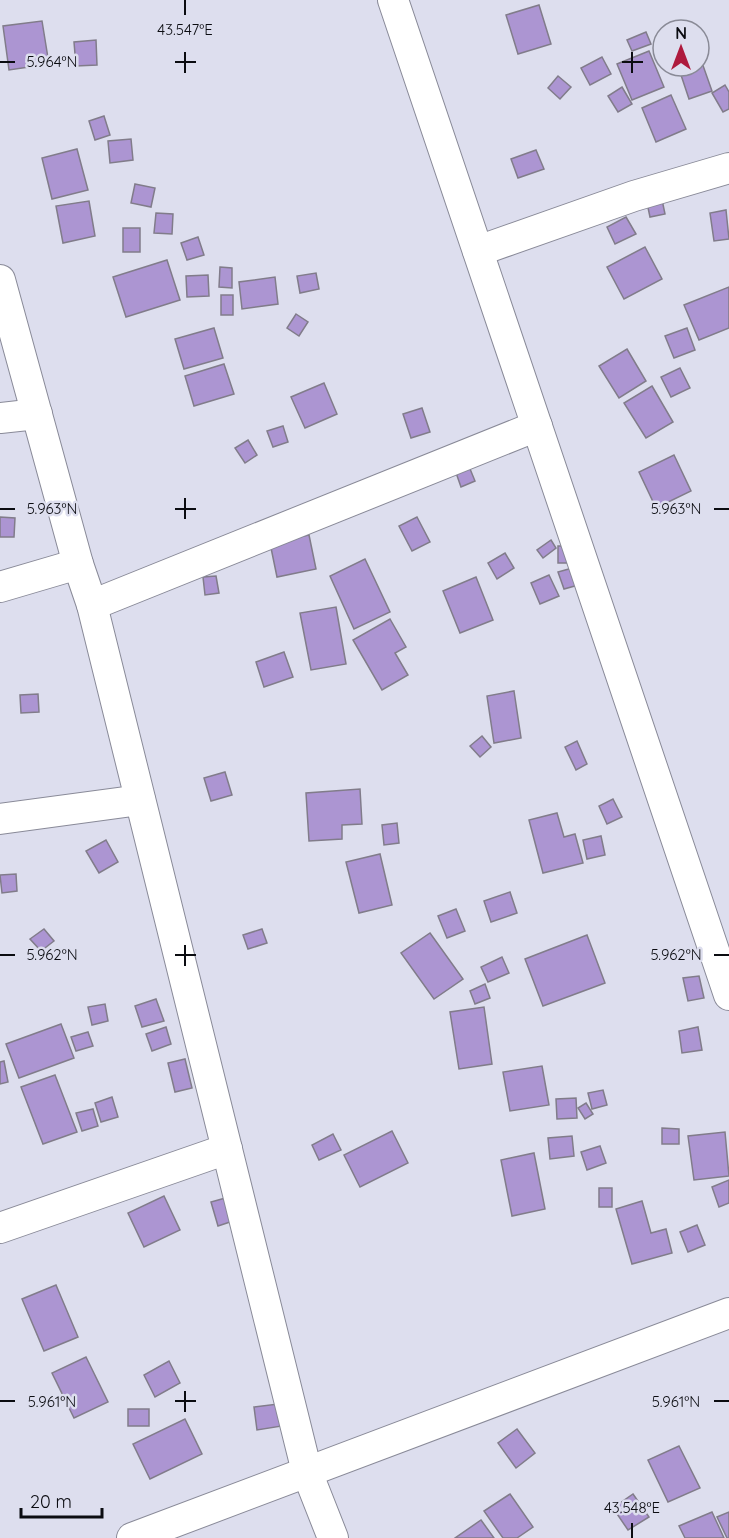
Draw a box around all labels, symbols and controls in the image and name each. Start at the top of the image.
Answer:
north arrow [651,18,711,78]
text: 43.547°E [157,20,213,39]
text: N [675,23,687,43]
text: 5.964°N [27,52,78,71]
text: 5.963°N [27,499,77,518]
text: 5.963°N [651,499,701,518]
text: 5.962°N [26,945,78,964]
text: 5.962°N [650,945,702,964]
text: 5.961°N [28,1392,76,1411]
text: 5.961°N [652,1392,700,1411]
scale bar [21,1481,102,1519]
text: 20 m [30,1490,72,1513]
text: 43.548°E [604,1498,660,1517]

